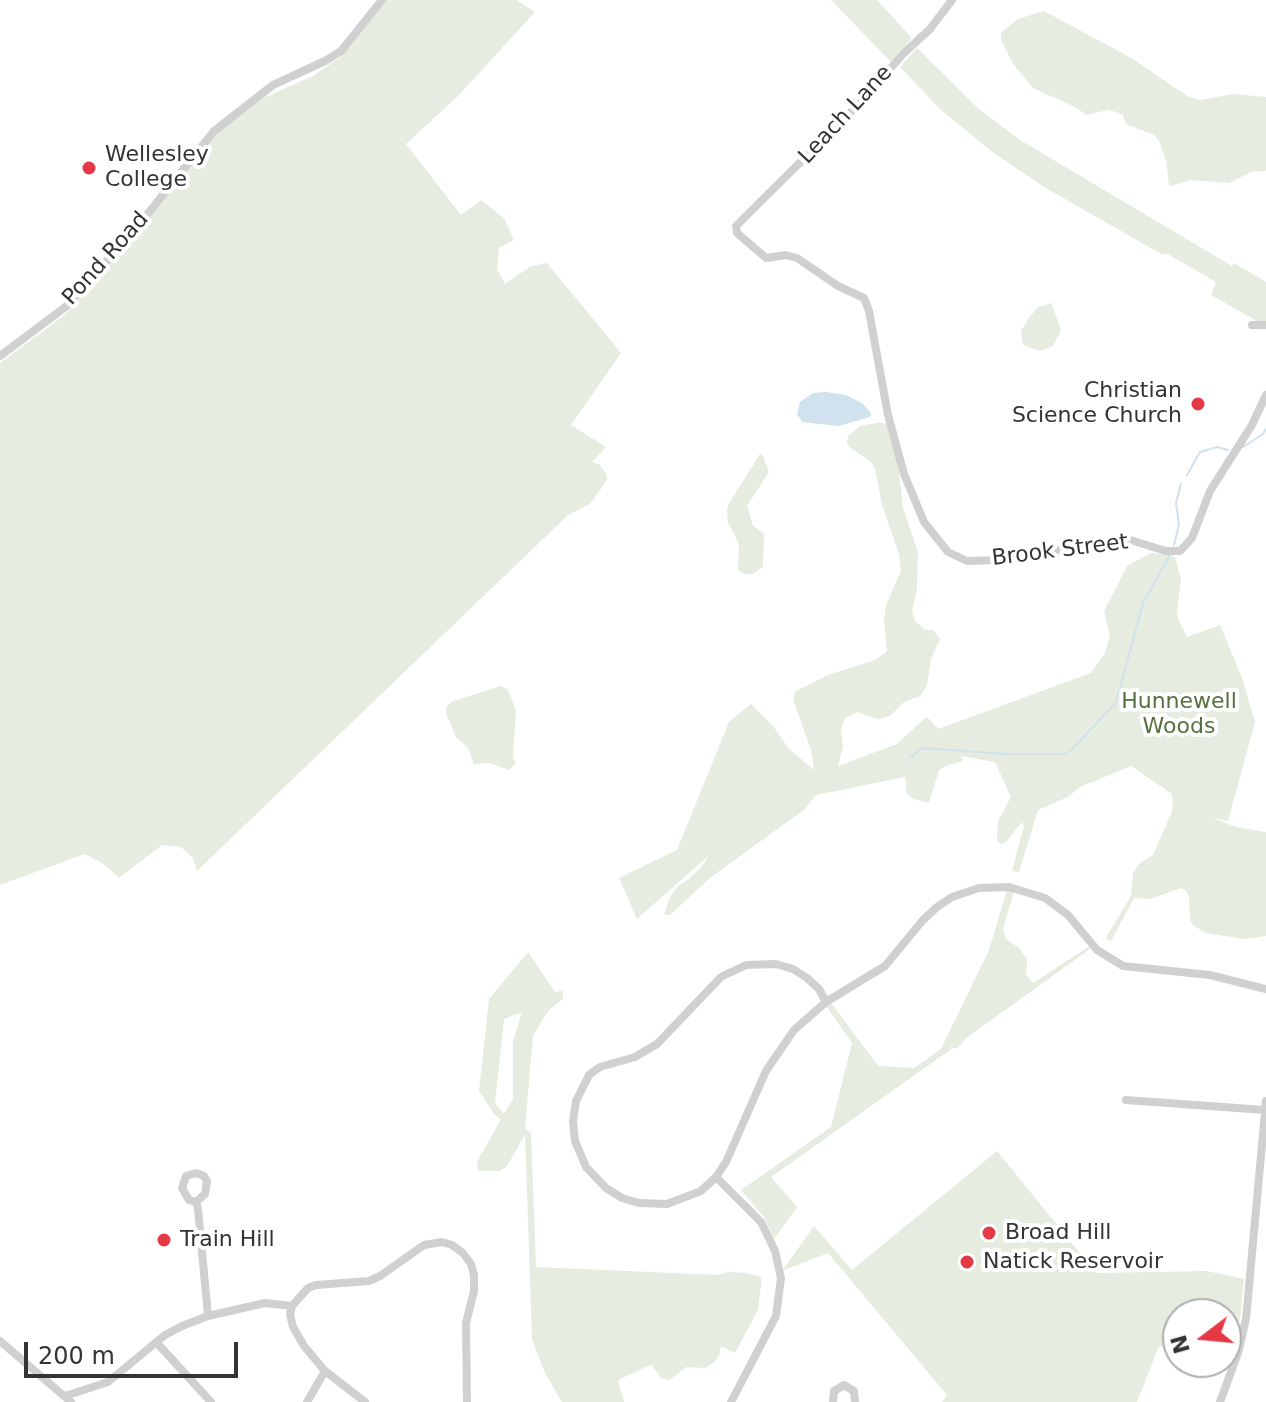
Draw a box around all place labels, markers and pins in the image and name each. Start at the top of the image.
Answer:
place label: Wellesley College [105,142,209,194]
marker: Wellesley College [80,159,98,177]
place label: Christian Science Church [1012,378,1182,430]
marker: Christian Science Church [1189,395,1207,413]
place label: Broad Hill [1005,1220,1111,1246]
marker: Broad Hill [980,1224,998,1242]
place label: Train Hill [180,1227,275,1253]
marker: Train Hill [155,1231,173,1249]
place label: Natick Reservoir [983,1249,1163,1275]
marker: Natick Reservoir [958,1253,976,1271]

